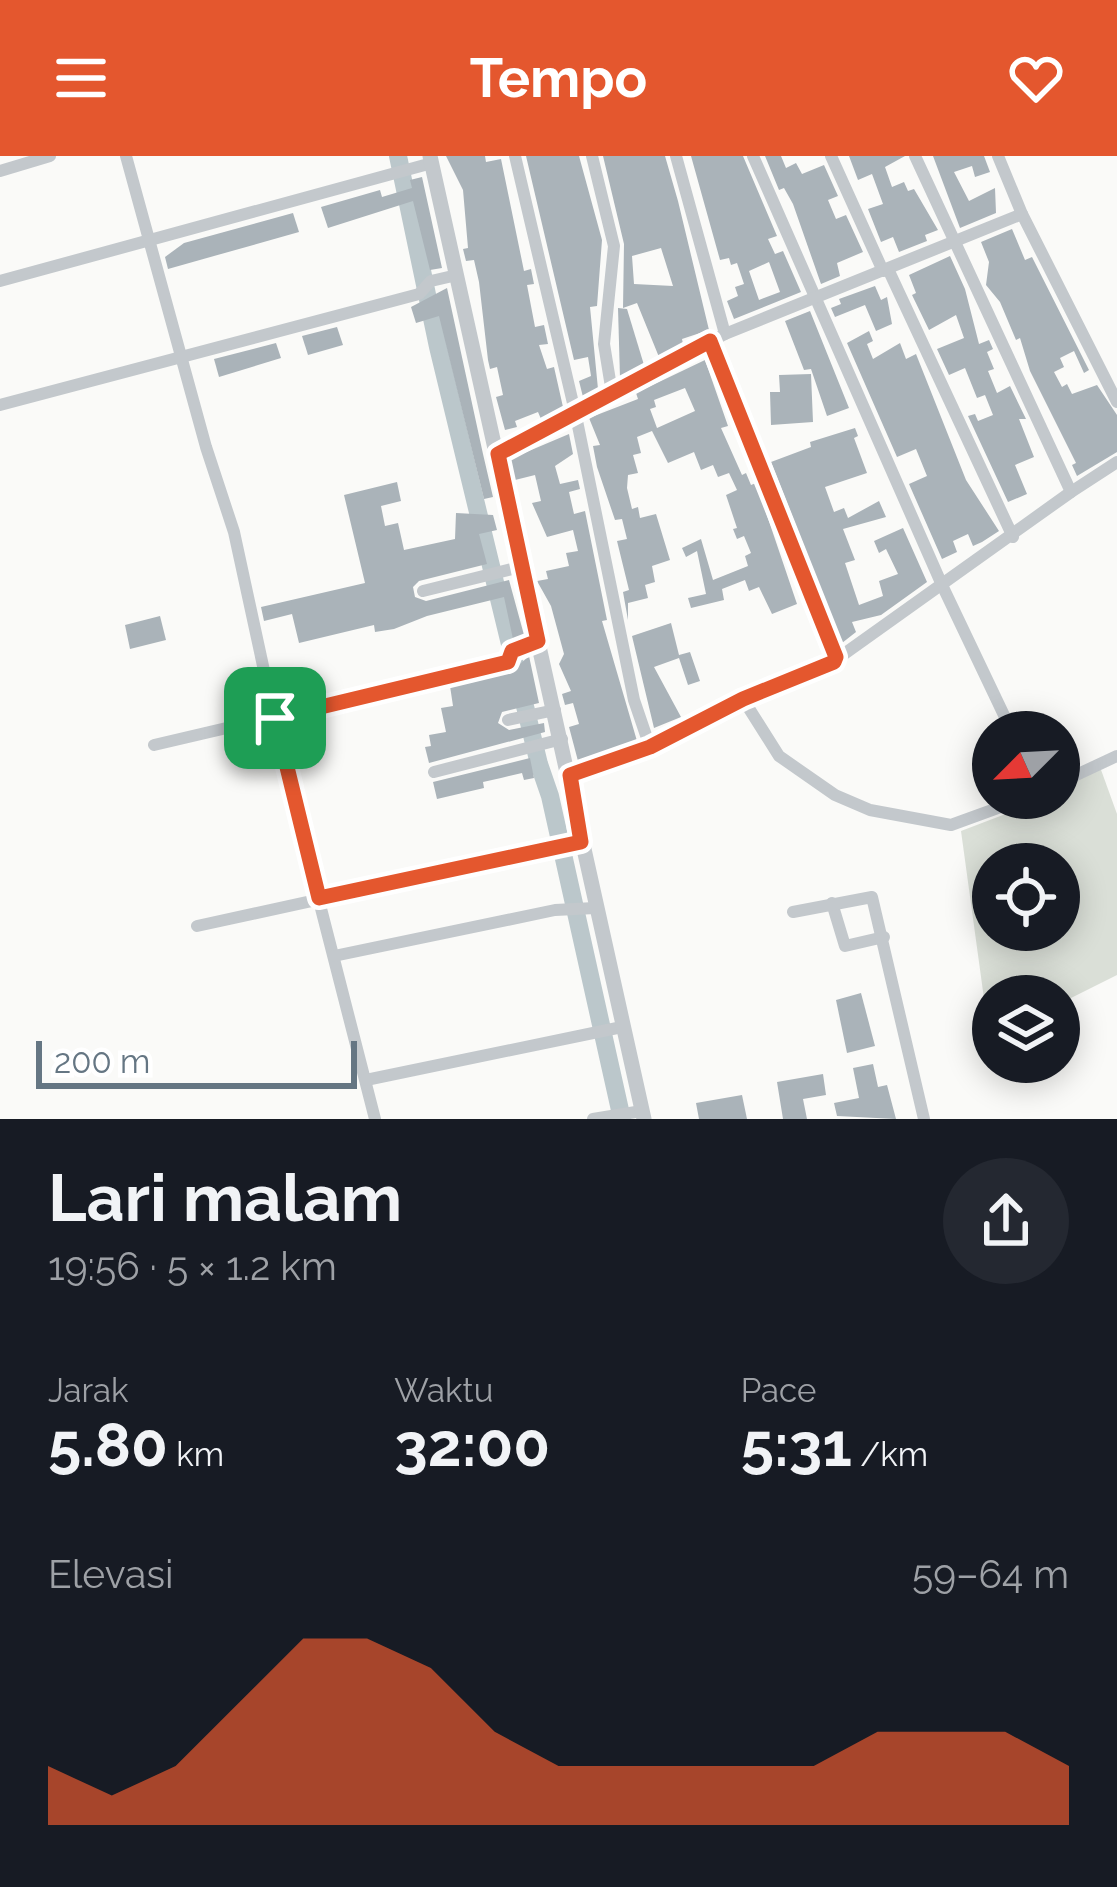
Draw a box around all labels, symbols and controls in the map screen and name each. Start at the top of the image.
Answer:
icon: menu [48,45,114,111]
icon: heart [1003,45,1069,111]
text: Tempo [470,46,647,110]
pin [224,667,326,769]
icon: arrive [242,685,308,751]
north arrow [972,711,1080,819]
map controls [972,711,1080,1083]
button: locate [972,843,1080,951]
button: layers [972,975,1080,1083]
scale bar [36,1035,357,1088]
text: 200 m [54,1042,150,1081]
button: share [943,1158,1069,1284]
text: Lari malam [48,1159,402,1236]
text: 19:56 · 5 × 1.2 km [48,1243,337,1289]
text: Jarak [48,1371,129,1410]
text: Waktu [394,1371,493,1410]
text: Pace [741,1371,816,1410]
text: 5.80 [48,1410,168,1480]
text: 32:00 [394,1410,550,1480]
text: 5:31 [741,1410,852,1480]
text: km [168,1435,224,1474]
text: /km [852,1435,928,1474]
text: Elevasi [48,1551,174,1597]
text: 59–64 m [912,1551,1069,1597]

